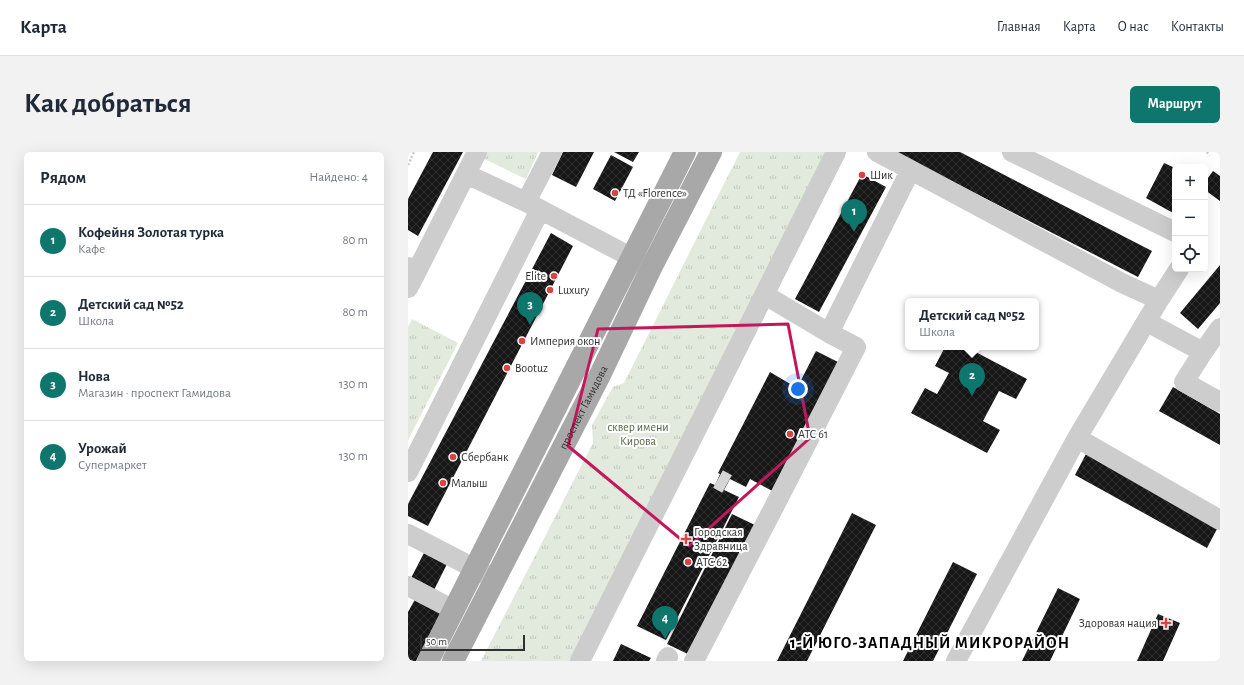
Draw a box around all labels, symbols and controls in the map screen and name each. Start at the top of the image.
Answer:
text: Карта [20,18,67,37]
text: Главная [997,20,1041,34]
text: Карта [1063,20,1096,34]
text: О нас [1118,20,1149,34]
text: Контакты [1171,20,1224,34]
button: Маршрут [1130,86,1220,123]
text: Как добраться [24,90,192,118]
map controls [1172,164,1208,272]
button: + [1172,164,1208,200]
text: Рядом [40,169,86,186]
place label: Шик [870,169,893,181]
marker: Шик [857,170,867,180]
text: Найдено: 4 [309,171,368,184]
place label: ТД «Florence» [623,187,687,199]
marker: ТД «Florence» [610,188,620,198]
pin: 1 [841,199,867,232]
button: − [1172,200,1208,236]
text: Кофейня Золотая турка [78,225,224,240]
text: 1 [51,234,55,247]
text: 80 m [342,234,368,247]
button: locate [1172,236,1208,272]
text: Кафе [78,243,105,256]
place label: Elite [525,270,546,282]
marker: Elite [549,271,559,281]
place label: Luxury [558,284,589,297]
marker: Luxury [545,285,555,295]
pin: 3 [517,292,543,325]
text: Детский сад №52 [78,297,184,312]
popup [905,298,1039,350]
text: 2 [50,306,56,319]
text: 80 m [342,306,368,319]
text: Детский сад №52 [919,308,1025,323]
text: Школа [78,315,114,328]
text: Школа [919,326,955,339]
place label: Империя окон [530,335,600,347]
marker: Империя окон [517,336,527,346]
place label: Bootuz [515,362,548,374]
marker: Bootuz [502,363,512,373]
street label: проспект Гамидова [557,363,610,451]
pin: 2 [959,363,985,396]
text: Нова [78,369,110,384]
text: 3 [50,378,56,391]
text: 130 m [339,378,368,391]
your location [788,379,808,399]
text: Магазин · проспект Гамидова [78,387,231,400]
park label: сквер имени Кирова [607,421,669,447]
place label: АТС 61 [798,428,828,440]
marker: АТС 61 [785,429,795,439]
text: Урожай [78,441,127,456]
text: 4 [50,450,56,463]
text: 130 m [339,450,368,463]
place label: Сбербанк [461,451,509,463]
marker: Сбербанк [448,452,458,462]
text: Супермаркет [78,459,147,472]
place label: Малыш [451,477,487,489]
marker: Малыш [438,478,448,488]
place label: Городская Здравница [694,526,748,552]
marker: Городская Здравница [681,534,691,544]
place label: АТС 62 [696,556,728,568]
marker: АТС 62 [683,557,693,567]
pin: 4 [652,606,678,639]
place label: Здоровая нация [1079,617,1157,629]
marker: Здоровая нация [1160,617,1172,629]
scale bar [420,633,525,652]
district label: 1-Й ЮГО-ЗАПАДНЫЙ МИКРОРАЙОН [790,634,1070,651]
text: 50 m [426,636,447,647]

